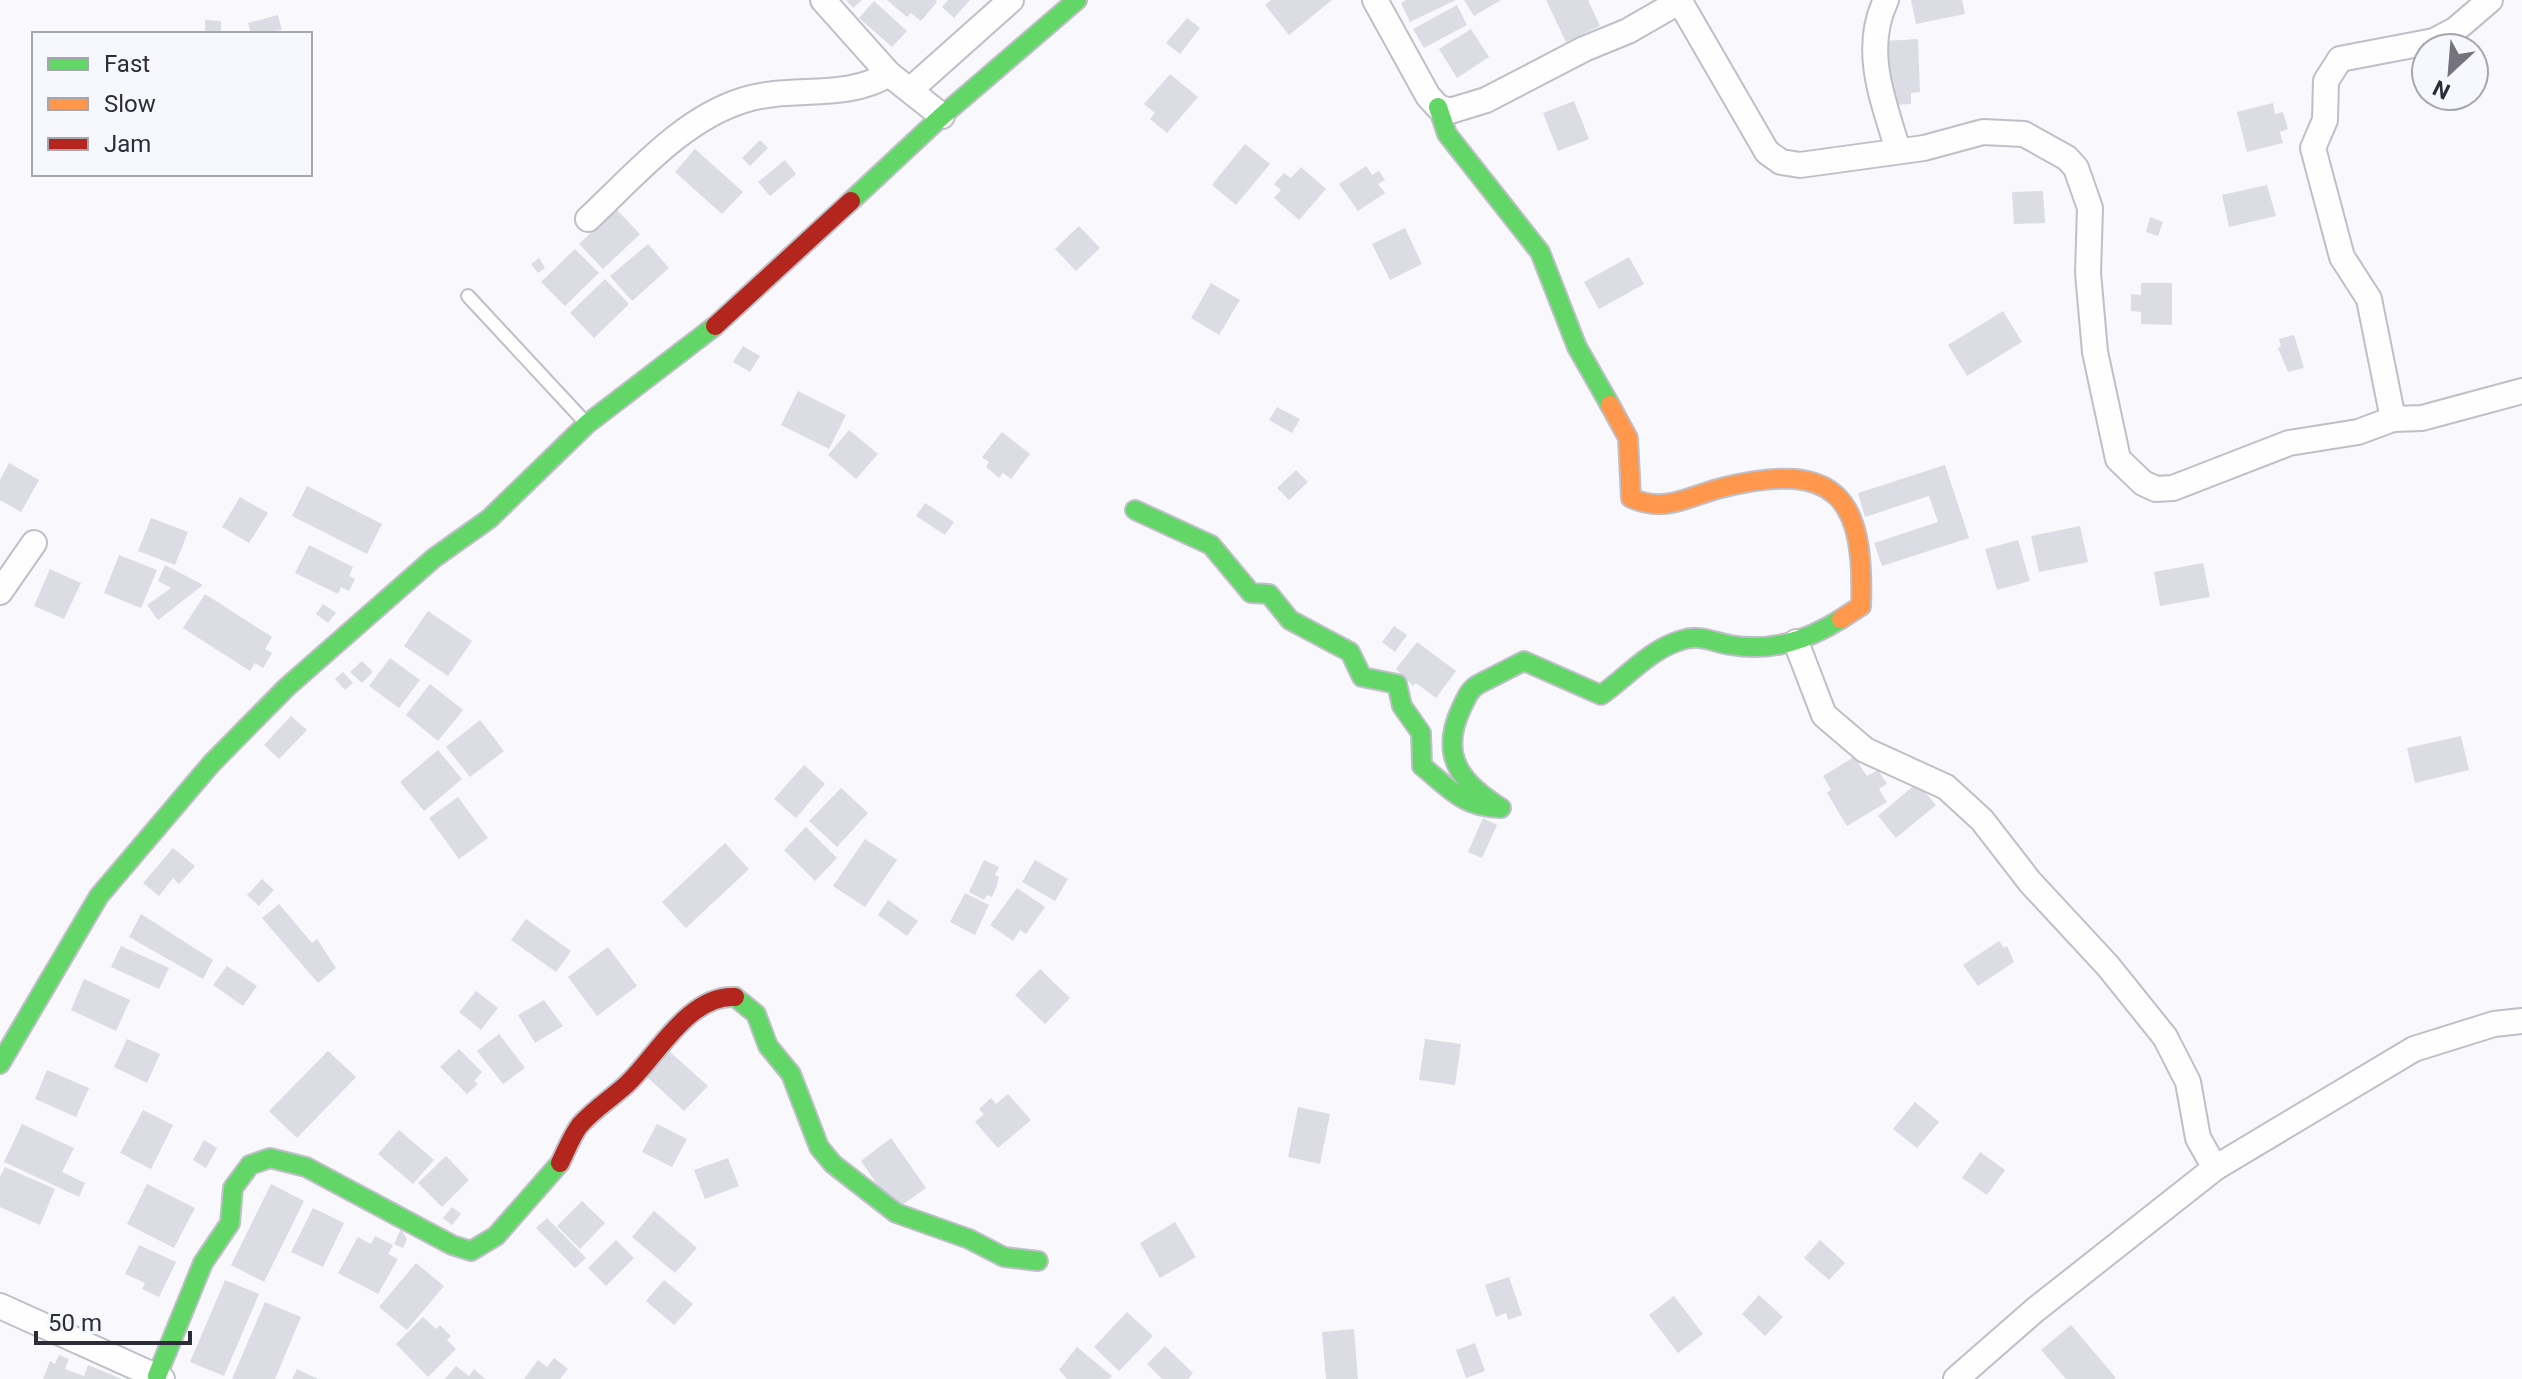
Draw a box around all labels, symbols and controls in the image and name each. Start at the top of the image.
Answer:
legend [32,32,312,176]
north arrow [2410,32,2490,112]
text: Fast [104,50,150,78]
text: N [2429,75,2454,104]
text: Slow [104,90,156,118]
text: Jam [104,130,151,158]
scale bar [36,1295,190,1345]
text: 50 m [48,1309,102,1337]

